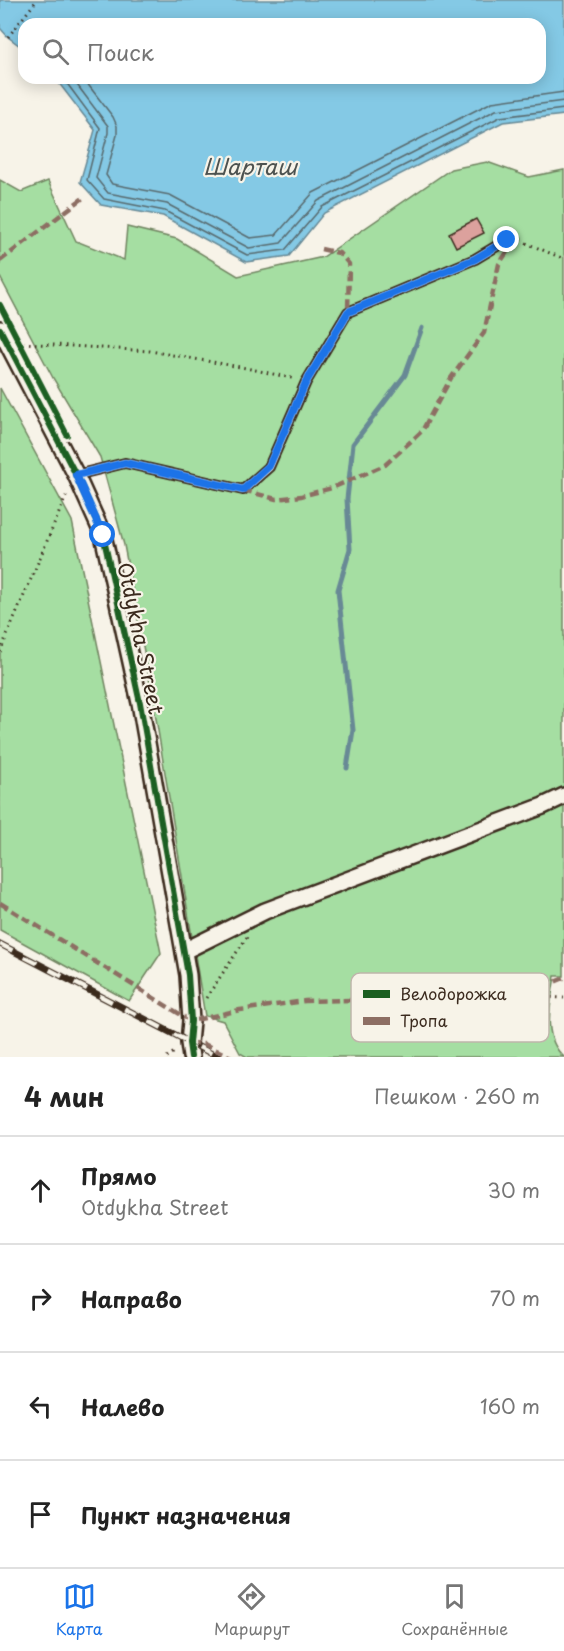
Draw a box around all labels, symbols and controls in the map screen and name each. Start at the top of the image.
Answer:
search box [18,18,546,84]
icon: search [39,35,72,68]
text: Поиск [87,35,154,68]
water label: Шарташ [203,149,299,182]
route end [493,226,519,252]
route start [89,521,115,547]
street label: Otdykha Street [110,559,174,717]
legend [351,973,549,1042]
text: Велодорожка [400,981,507,1005]
text: Тропа [400,1008,448,1032]
text: 4 мин [24,1077,105,1116]
text: Пешком · 260 m [374,1081,540,1111]
text: Прямо [81,1159,156,1192]
icon: ahead [24,1174,57,1207]
text: 30 m [487,1175,540,1205]
text: Otdykha Street [81,1192,228,1222]
icon: right [24,1282,57,1315]
text: Направо [81,1282,182,1315]
text: 70 m [490,1283,540,1313]
icon: left [24,1390,57,1423]
text: Налево [81,1390,164,1423]
text: 160 m [480,1391,540,1421]
icon: arrive [24,1498,57,1531]
text: Пункт назначения [81,1498,291,1531]
tab: Карта [56,1580,103,1640]
tab: Маршрут [214,1580,290,1640]
tab: Сохранённые [401,1580,508,1640]

